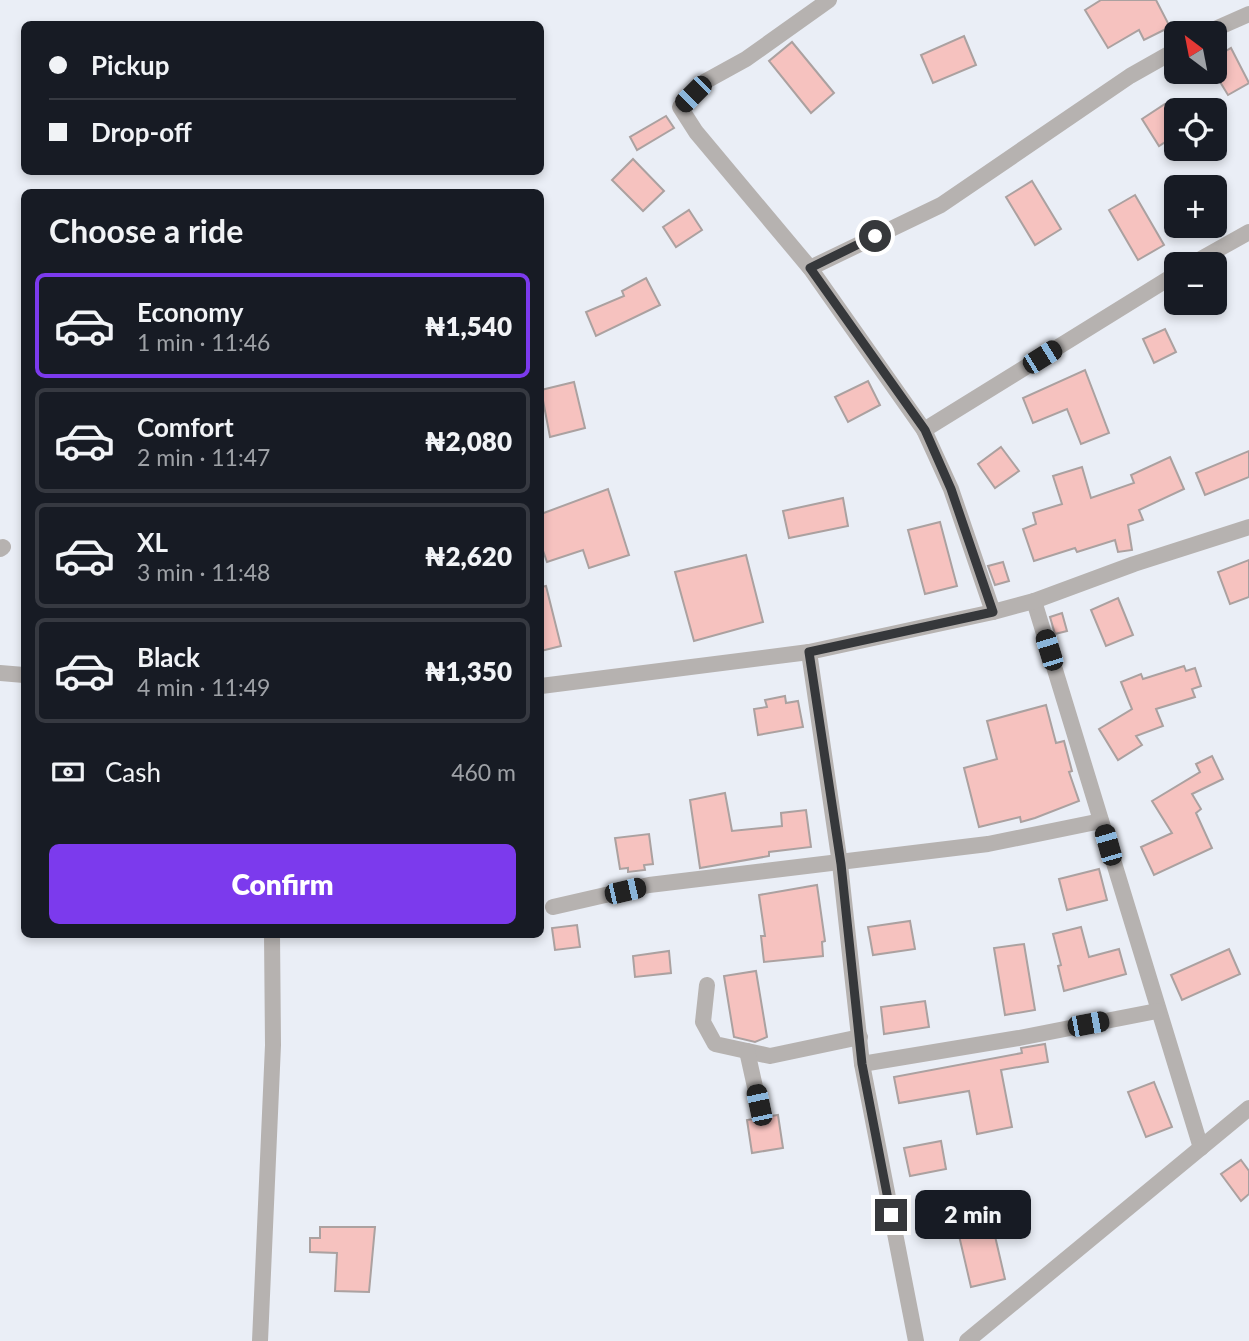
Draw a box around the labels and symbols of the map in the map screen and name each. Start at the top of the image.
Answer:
north arrow [1164,21,1227,84]
car [671,72,716,116]
route start [859,220,891,252]
car [1019,337,1066,377]
car [1033,627,1066,673]
car [1093,822,1124,868]
car [603,876,648,906]
car [1066,1010,1111,1038]
car [745,1082,774,1128]
callout: 2 min [916,1190,1031,1240]
route end [875,1199,907,1231]

